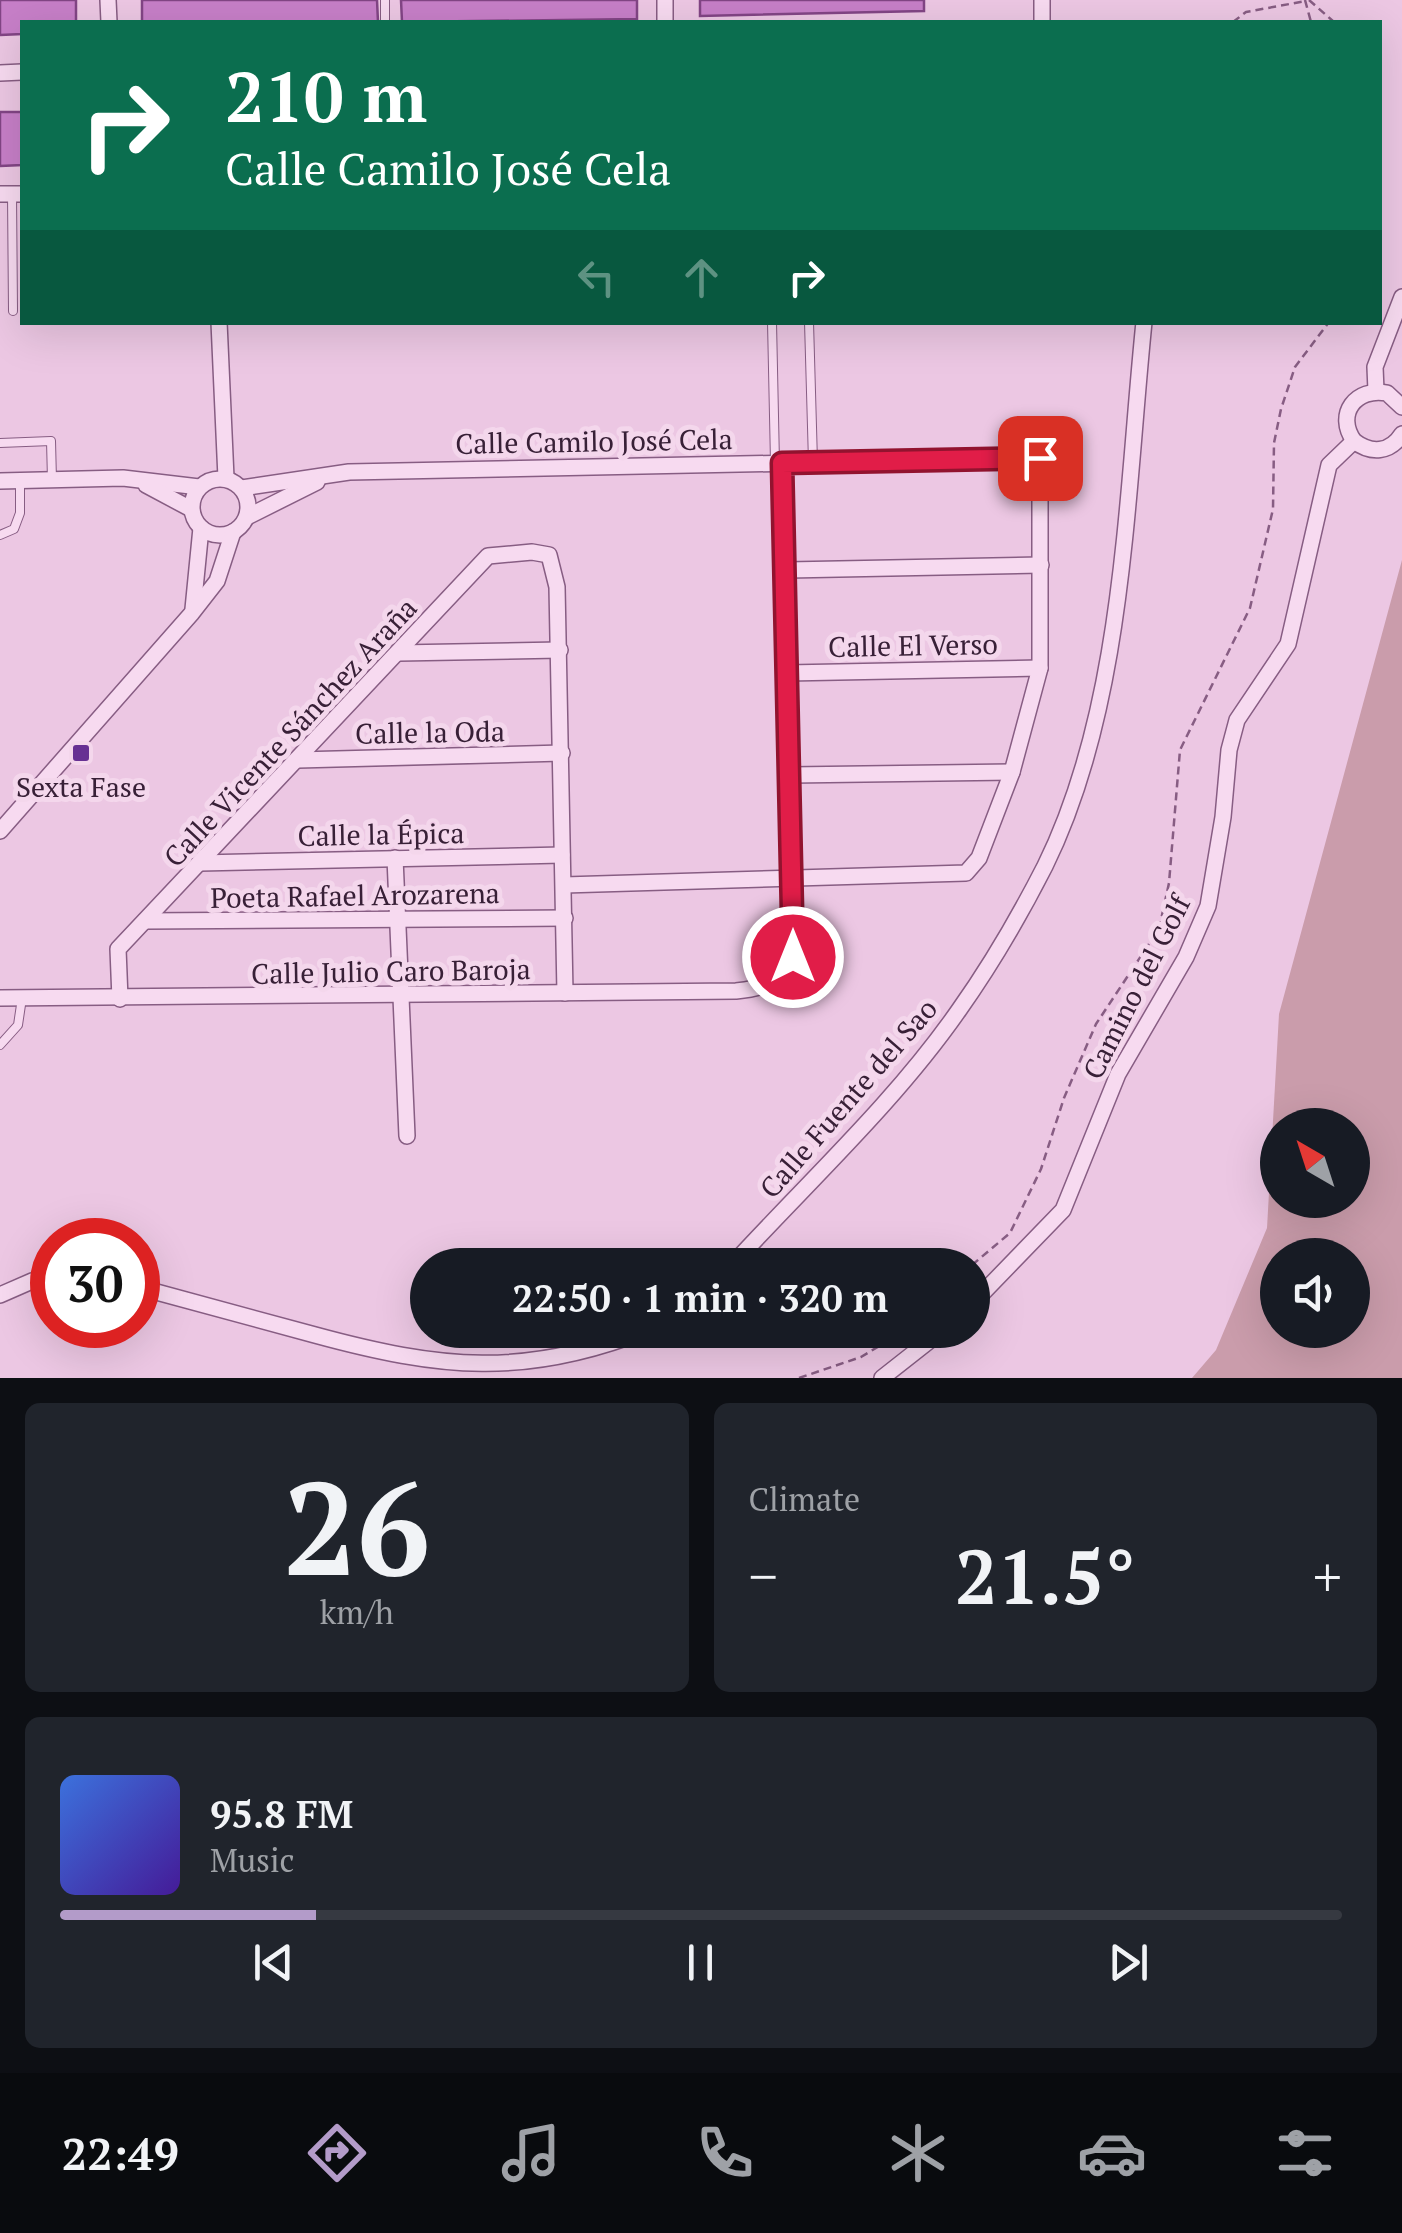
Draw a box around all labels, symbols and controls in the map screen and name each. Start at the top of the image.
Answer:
text: 210 m [225,49,427,142]
icon: right [60,60,190,190]
text: Calle Camilo José Cela [225,138,671,198]
icon: left [569,250,624,305]
icon: ahead [674,250,729,305]
icon: right [779,250,834,305]
pin [998,416,1083,501]
street label: Calle Camilo José Cela [455,420,733,462]
icon: arrive [1013,431,1068,486]
street label: Calle Vicente Sánchez Araña [155,590,425,874]
street label: Calle El Verso [828,625,998,665]
street label: Calle la Oda [355,712,505,752]
marker: Sexta Fase [70,742,92,764]
place label: Sexta Fase [16,768,146,805]
street label: Calle la Épica [297,814,465,854]
street label: Poeta Rafael Arozarena [210,874,500,916]
street label: Camino del Golf [1074,887,1199,1085]
position arrow [741,905,845,1009]
street label: Calle Julio Caro Baroja [251,950,531,992]
street label: Calle Fuente del Sao [751,991,945,1205]
north arrow [1260,1108,1370,1218]
map controls [1260,1108,1370,1348]
speed limit sign: 30 [30,1218,160,1348]
button: sound [1260,1238,1370,1348]
text: 22:50 · 1 min · 320 m [512,1273,888,1323]
text: 26 [283,1440,430,1612]
text: Climate [749,1478,860,1520]
text: 21.5° [955,1526,1135,1625]
text: − [749,1539,778,1612]
text: + [1313,1539,1342,1612]
text: km/h [320,1591,394,1633]
text: 95.8 FM [210,1789,353,1839]
text: Music [210,1839,295,1881]
icon: previous [246,1935,301,1990]
icon: pause [673,1935,728,1990]
icon: next [1101,1935,1156,1990]
icon: directions [302,2118,372,2188]
icon: music [496,2118,566,2188]
icon: phone [690,2118,760,2188]
icon: climate [883,2118,953,2188]
icon: car [1077,2118,1147,2188]
icon: filters [1270,2118,1340,2188]
text: 22:49 [62,2123,179,2183]

